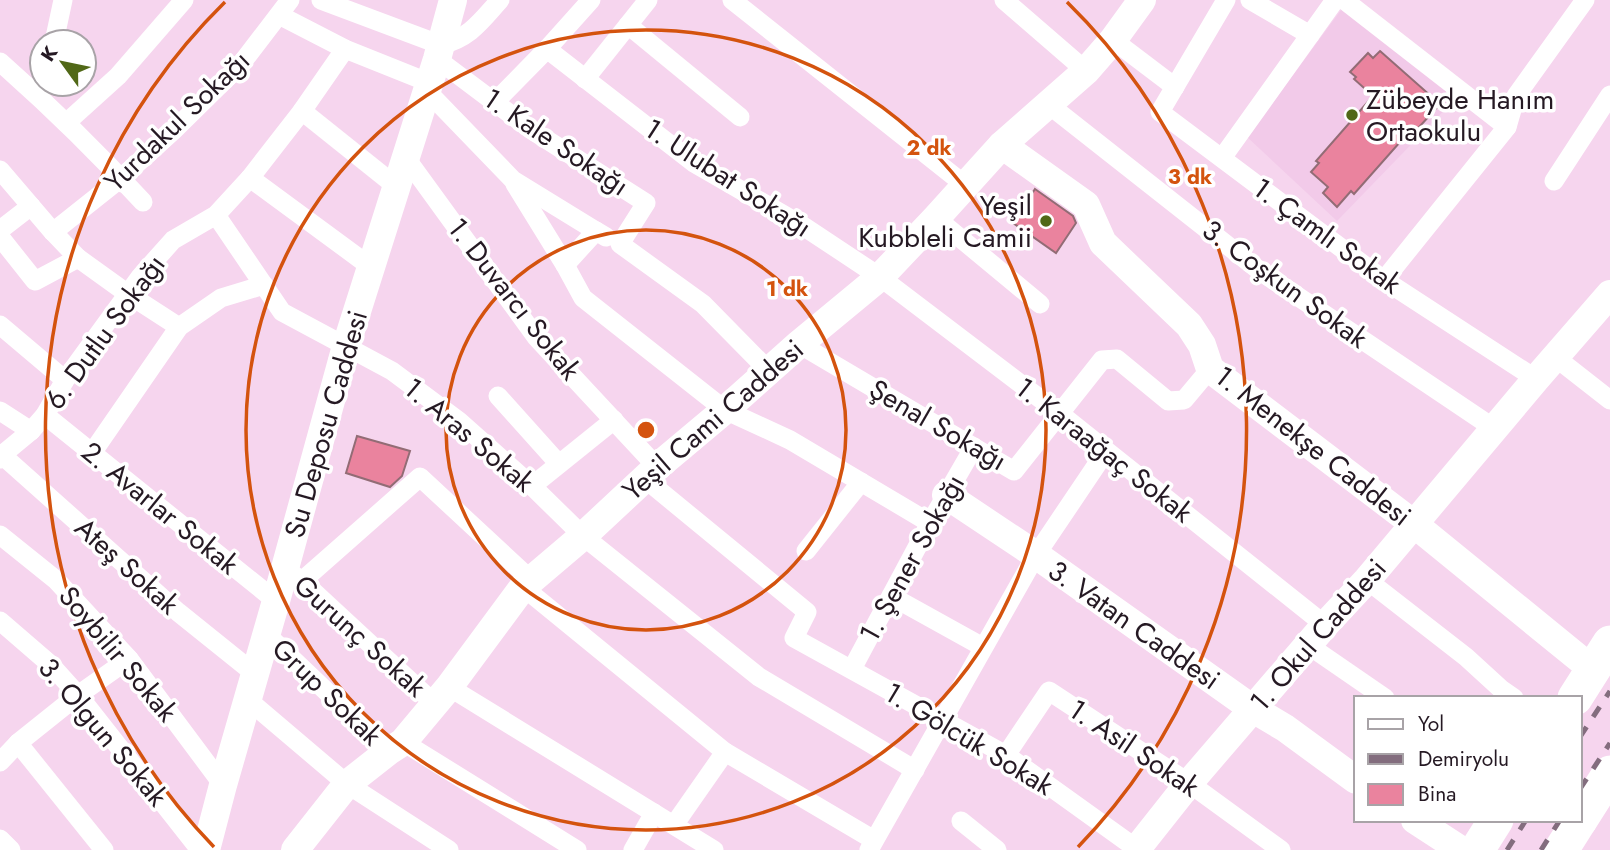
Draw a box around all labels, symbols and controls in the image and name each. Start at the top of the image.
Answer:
north arrow [28,28,98,98]
text: K [34,40,64,67]
street label: Yurdakul Sokağı [95,41,259,201]
street label: 1. Kale Sokağı [475,78,637,206]
place label: Zübeyde Hanım Ortaokulu [1366,79,1554,152]
marker: Zübeyde Hanım Ortaokulu [1344,107,1360,123]
street label: 1. Ulubat Sokağı [636,108,820,248]
text: 2 dk [906,133,952,163]
text: 3 dk [1168,162,1212,192]
street label: 1. Çamlı Sokak [1244,168,1410,304]
place label: Yeşil Kubbleli Camii [858,185,1032,258]
street label: 1. Duvarcı Sokak [438,209,591,389]
street label: 3. Coşkun Sokak [1194,210,1377,359]
marker: Yeşil Kubbleli Camii [1038,213,1054,229]
street label: 6. Dutlu Sokağı [35,246,175,418]
text: 1 dk [766,274,808,304]
street label: Su Deposu Caddesi [274,305,378,543]
street label: Yeşil Cami Caddesi [613,330,813,510]
street label: 1. Menekşe Caddesi [1206,356,1420,536]
street label: 1. Aras Sokak [395,368,544,502]
street label: 1. Karaağaç Sokak [1007,368,1202,533]
street label: Şenal Sokağı [862,369,1014,481]
centre of rings [634,418,658,442]
street label: 2. Avarlar Sokak [73,432,248,585]
street label: 1. Şener Sokağı [849,467,975,649]
street label: Ateş Sokak [66,508,189,625]
street label: 3. Vatan Caddesi [1040,550,1228,700]
street label: 1. Okul Caddesi [1240,550,1396,720]
street label: Gurunç Sokak [285,565,436,707]
street label: Soybilir Sokak [49,577,188,731]
street label: Grup Sokak [263,629,392,756]
street label: 3. Olgun Sokak [29,649,178,816]
street label: 1. Gölcük Sokak [877,672,1062,806]
street label: 1. Asil Sokak [1060,689,1208,807]
legend [1354,696,1582,822]
text: Yol [1418,709,1444,739]
text: Demiryolu [1418,744,1509,774]
text: Bina [1418,779,1456,809]

